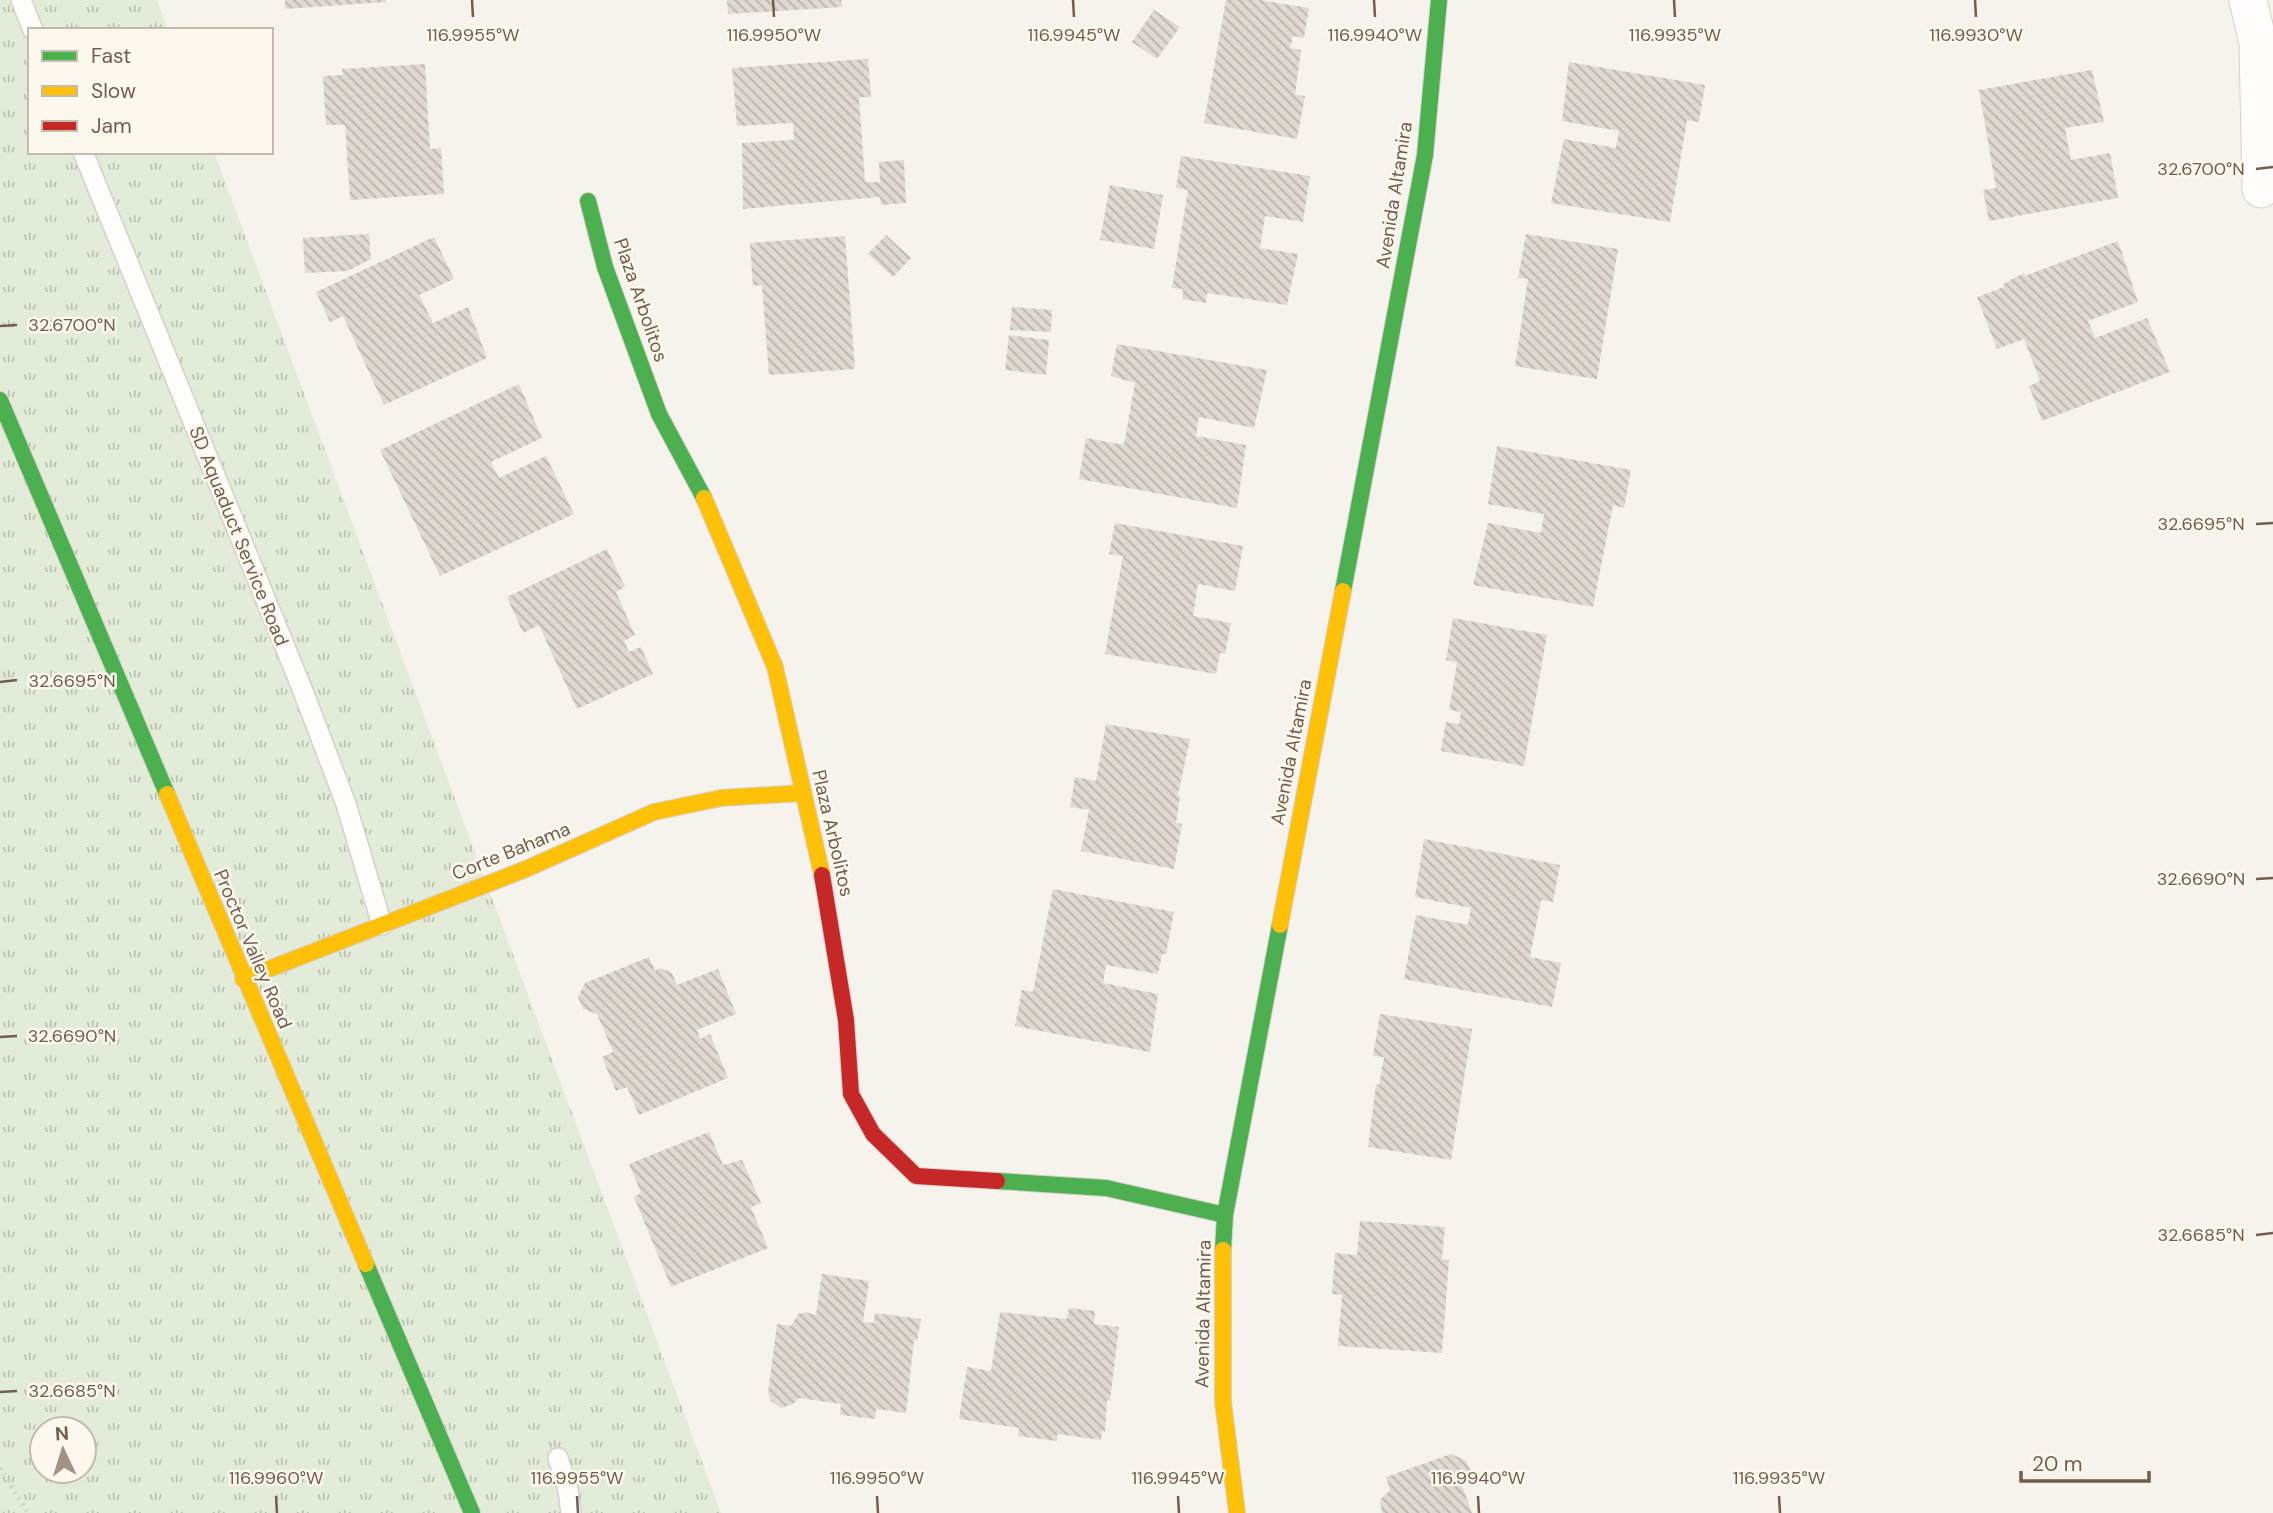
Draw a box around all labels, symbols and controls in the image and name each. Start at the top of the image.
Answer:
text: 116.9955°W [426,23,520,47]
text: 116.9950°W [727,23,821,47]
text: 116.9945°W [1028,23,1120,47]
text: 116.9940°W [1328,23,1422,47]
text: 116.9935°W [1629,23,1721,47]
text: 116.9930°W [1929,23,2023,47]
legend [28,28,273,154]
text: Fast [91,42,131,70]
text: Slow [91,77,136,105]
text: Jam [91,112,132,140]
street label: Avenida Altamira [1370,120,1418,270]
text: 32.6700°N [2157,157,2245,181]
street label: Plaza Arbolitos [608,235,674,365]
text: 32.6700°N [28,313,116,337]
street label: SD Aquaduct Service Road [183,423,295,649]
text: 32.6695°N [2157,512,2245,536]
text: 32.6695°N [28,669,116,693]
street label: Avenida Altamira [1265,677,1317,827]
street label: Plaza Arbolitos [806,767,860,899]
street label: Corte Bahama [448,816,574,886]
street label: Proctor Valley Road [208,865,298,1033]
text: 32.6690°N [2157,867,2245,891]
text: 32.6690°N [28,1024,116,1048]
text: 32.6685°N [2157,1223,2245,1247]
street label: Avenida Altamira [1189,1240,1217,1388]
text: 32.6685°N [28,1379,116,1403]
north arrow [28,1415,98,1485]
text: N [54,1421,70,1446]
scale bar [2021,1440,2149,1484]
text: 20 m [2032,1450,2083,1478]
text: 116.9960°W [229,1466,323,1490]
text: 116.9955°W [530,1466,624,1490]
text: 116.9950°W [830,1466,924,1490]
text: 116.9945°W [1132,1466,1224,1490]
text: 116.9940°W [1431,1466,1525,1490]
text: 116.9935°W [1733,1466,1825,1490]

